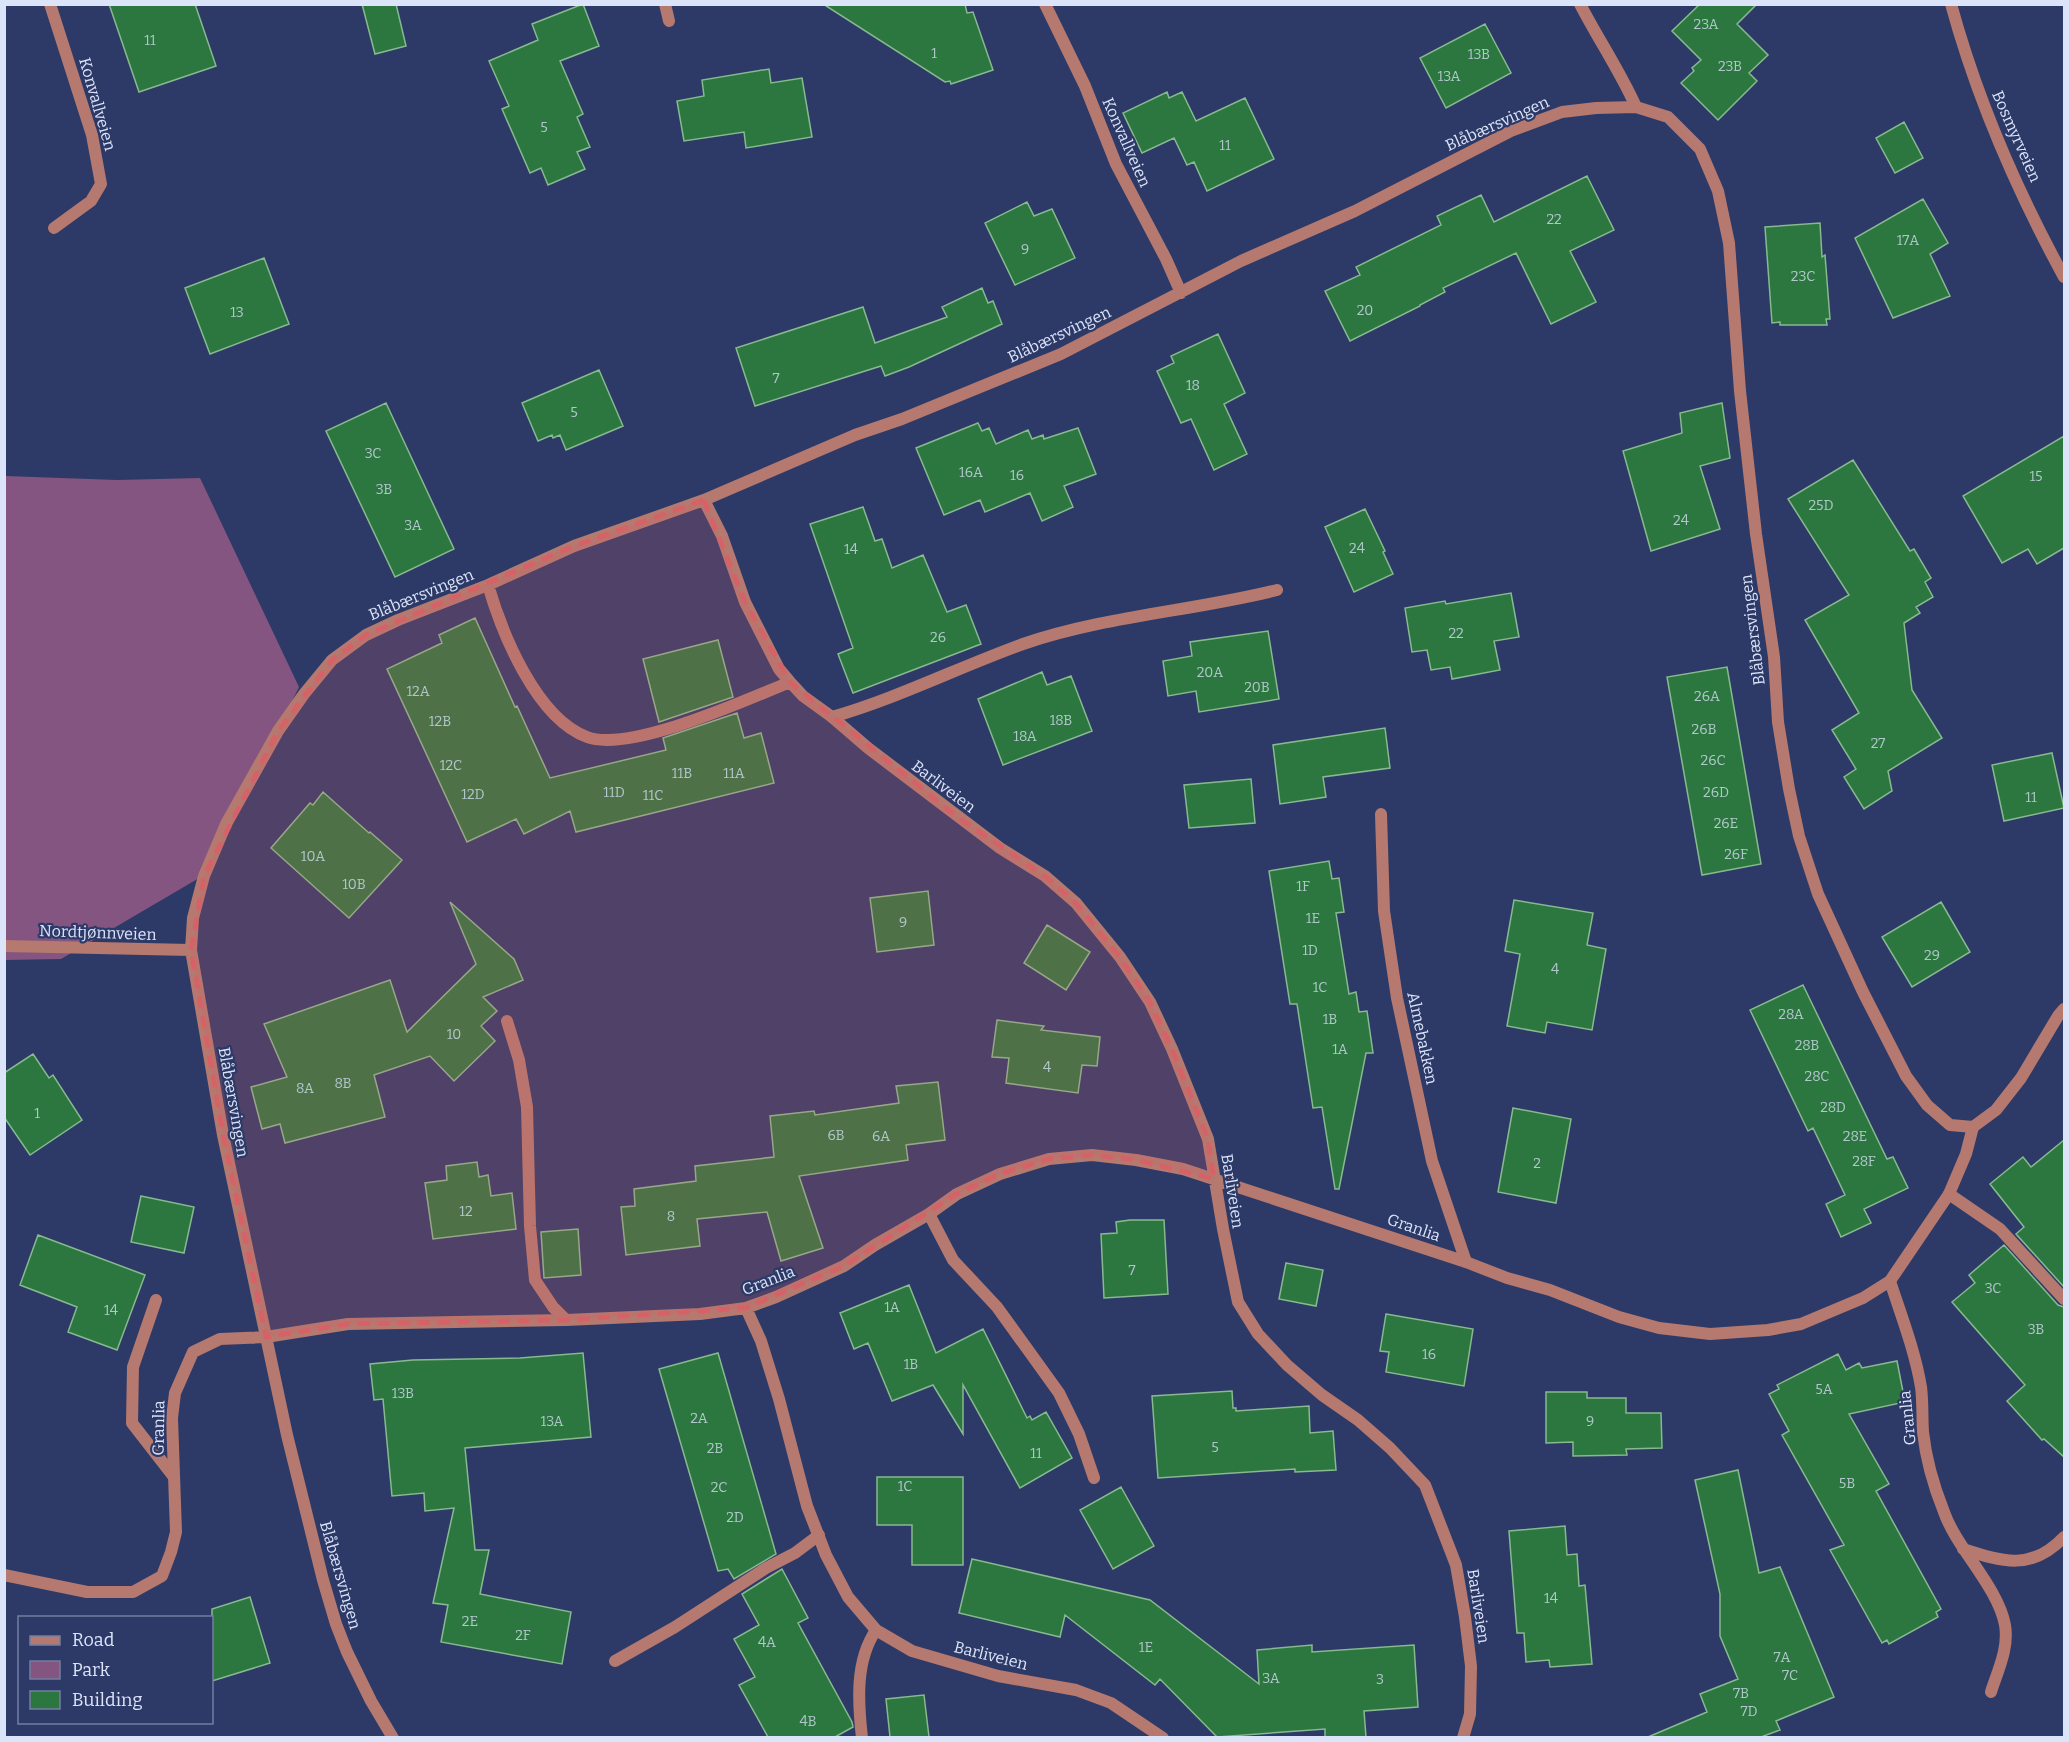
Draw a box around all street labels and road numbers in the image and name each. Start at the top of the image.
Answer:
street label: Konvallveien [75,55,120,153]
street label: Bosmyrveien [1988,88,2045,185]
street label: Blåbærsvingen [1442,92,1552,155]
street label: Konvallveien [1098,95,1155,190]
street label: Blåbærsvingen [1005,302,1114,367]
street label: Blåbærsvingen [366,565,476,624]
street label: Blåbærsvingen [1736,573,1769,686]
street label: Barliveien [908,756,979,817]
street label: Nordtjønnveien [39,921,157,944]
street label: Almebakken [1403,990,1442,1086]
street label: Blåbærsvingen [214,1046,253,1159]
street label: Barliveien [1217,1153,1248,1230]
street label: Granlia [1385,1210,1443,1246]
street label: Granlia [739,1262,798,1299]
street label: Granlia [1895,1389,1920,1446]
street label: Granlia [149,1400,168,1456]
street label: Blåbærsvingen [316,1519,365,1631]
street label: Barliveien [1463,1568,1494,1645]
street label: Barliveien [952,1637,1030,1674]

